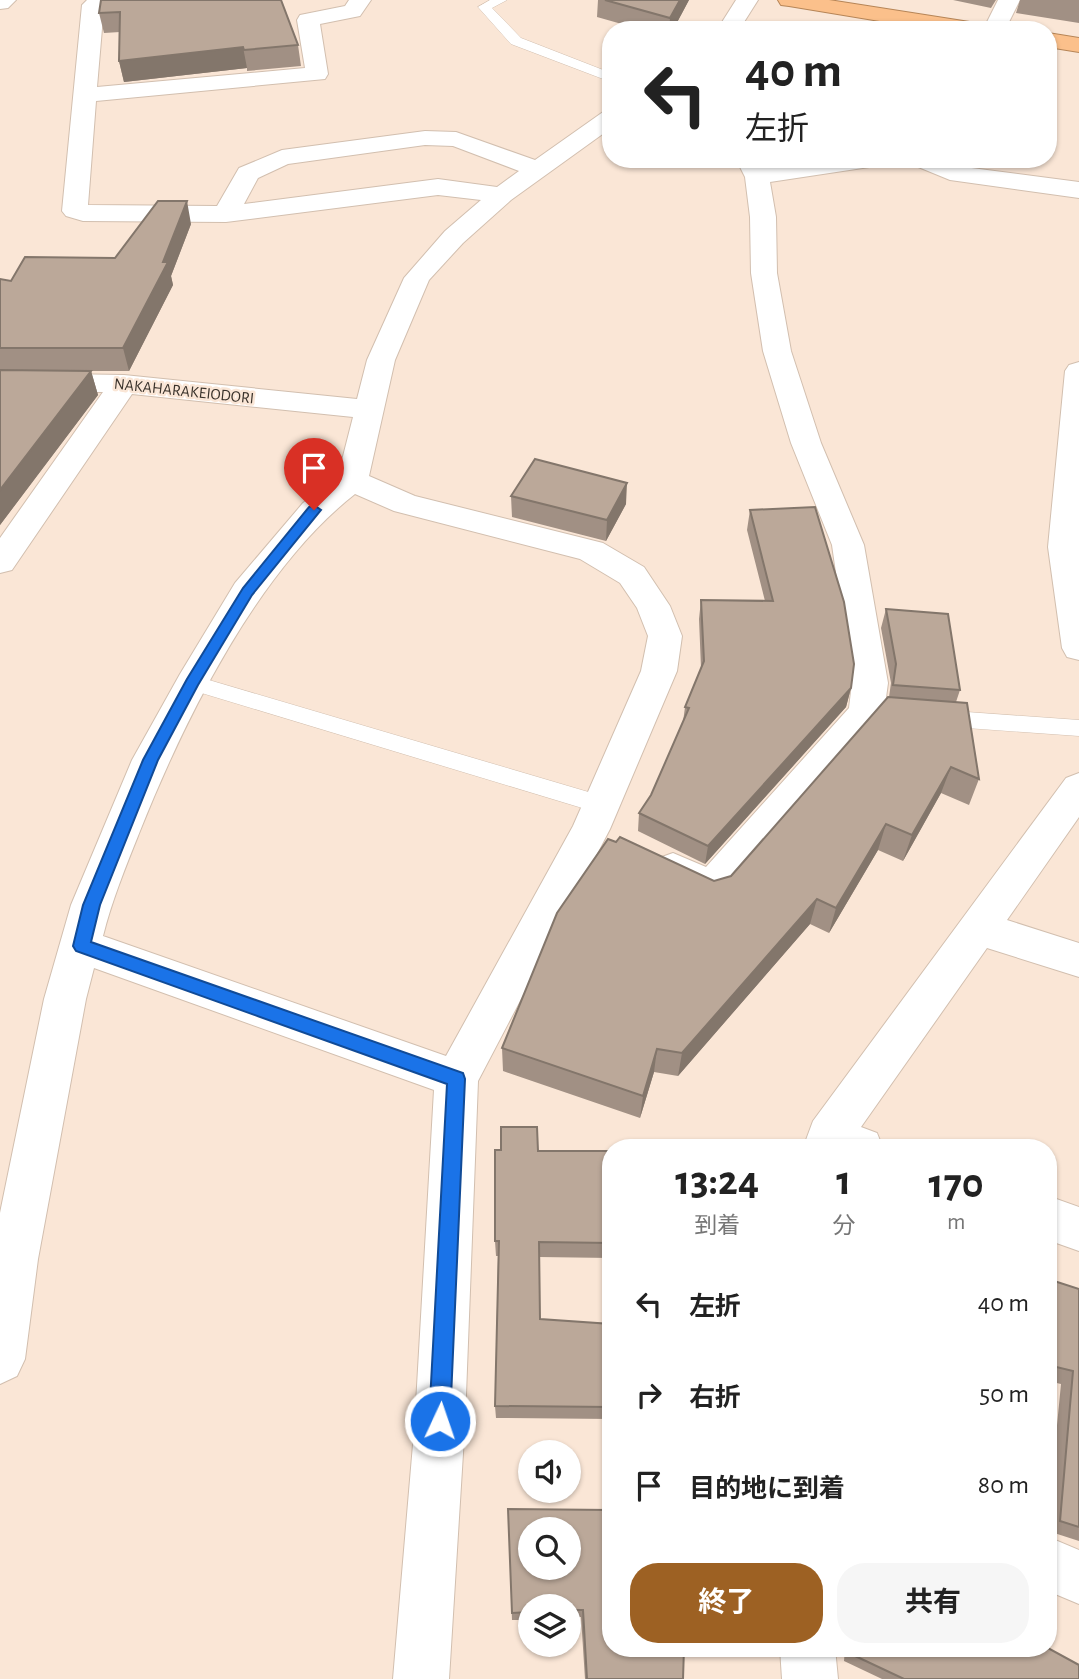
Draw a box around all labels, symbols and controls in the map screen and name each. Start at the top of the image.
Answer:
text: 40 m [745,47,842,96]
icon: left [630,49,721,140]
text: 左折 [745,113,809,145]
street label: NAKAHARAKEIODORI [113,376,255,406]
pin [284,438,344,510]
icon: arrive [295,449,333,487]
text: 13:24 [675,1160,759,1202]
text: 1 [836,1160,851,1202]
text: 170 [929,1163,984,1205]
text: m [947,1211,965,1234]
text: 到着 [694,1215,740,1238]
text: 分 [832,1215,855,1238]
icon: left [630,1285,668,1323]
text: 40 m [978,1290,1029,1316]
text: 左折 [689,1294,741,1320]
icon: right [630,1376,668,1414]
text: 50 m [979,1381,1029,1407]
position arrow [403,1384,477,1458]
text: 右折 [689,1385,741,1411]
map controls [518,1440,581,1657]
button: sound [518,1440,581,1503]
icon: arrive [630,1467,668,1505]
text: 80 m [978,1472,1029,1498]
text: 目的地に到着 [689,1476,845,1502]
button: search [518,1517,581,1580]
button: 終了 [630,1563,823,1643]
button: 共有 [837,1563,1029,1643]
button: layers [518,1594,581,1657]

